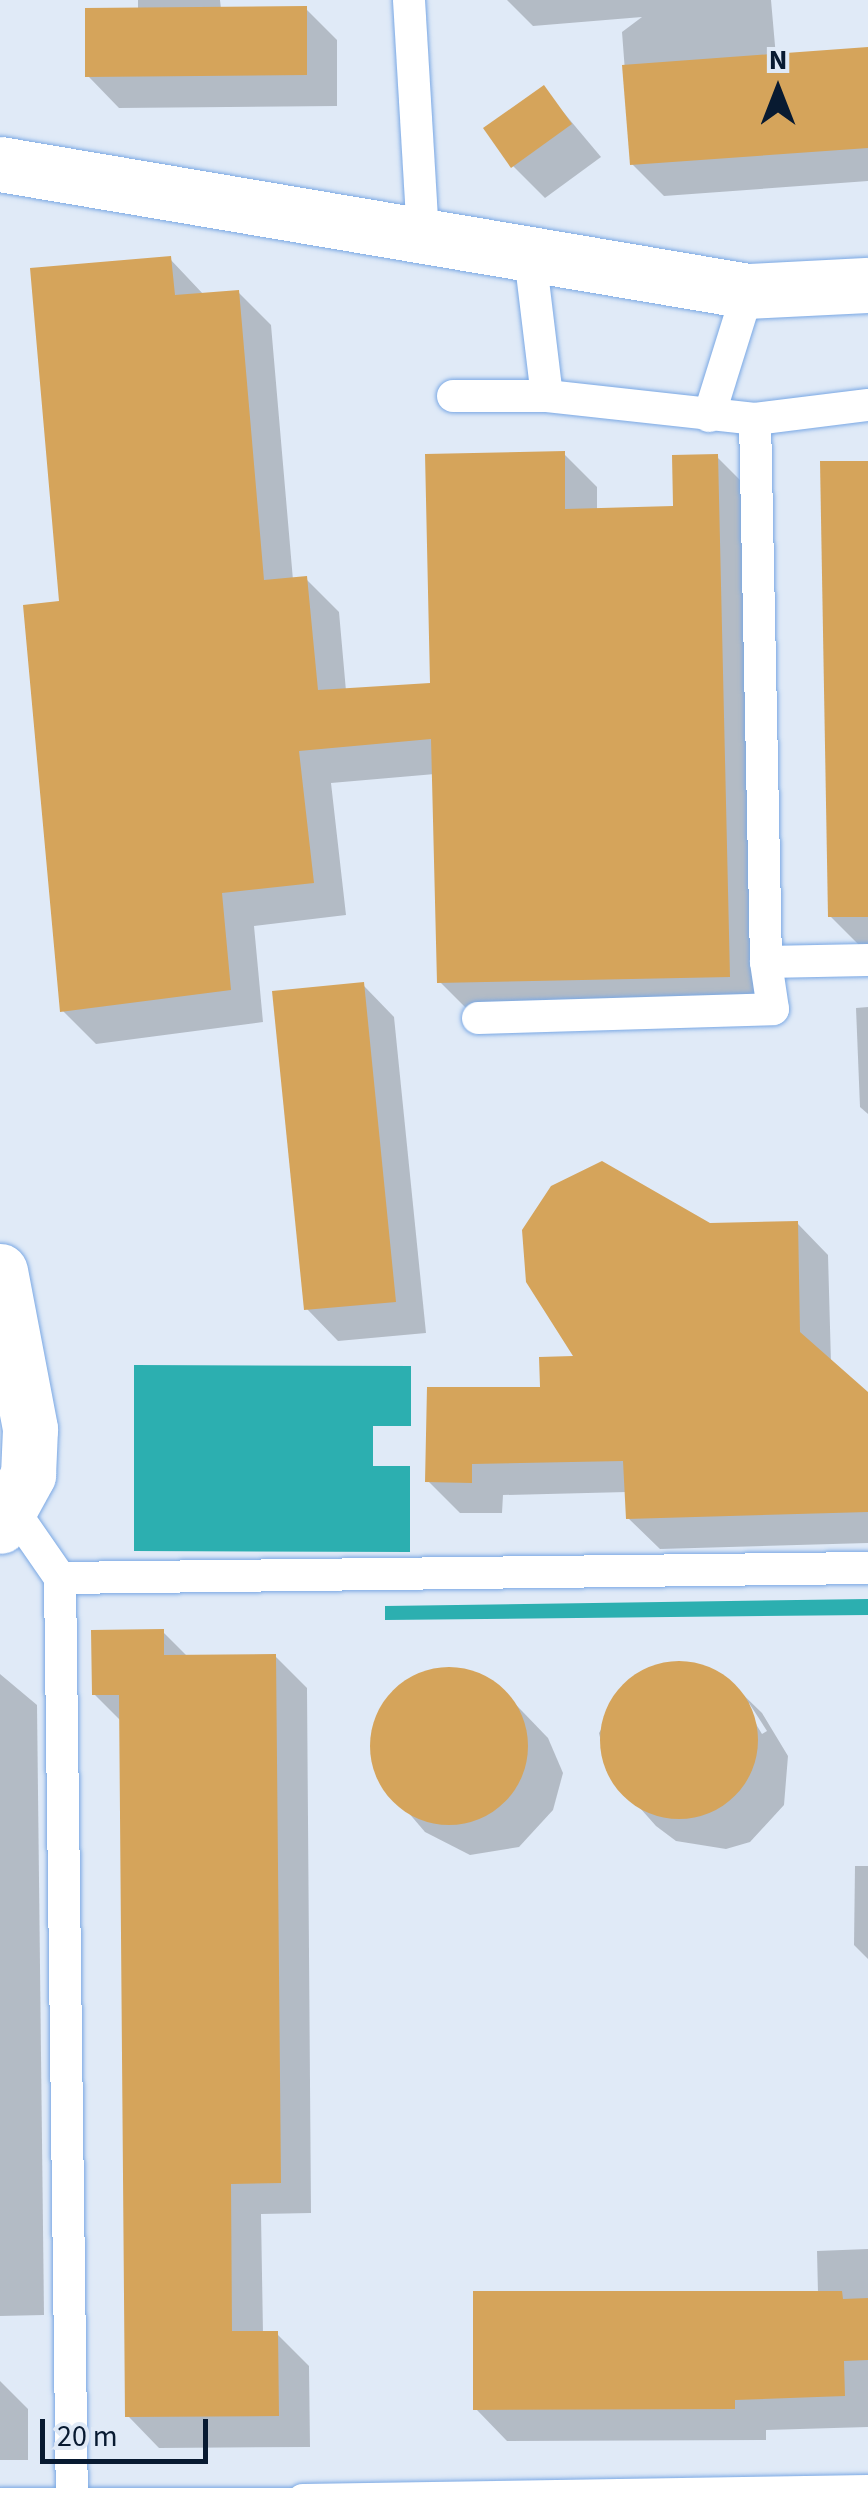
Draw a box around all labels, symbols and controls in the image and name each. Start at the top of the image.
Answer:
north arrow [728,40,828,140]
text: N [769,40,787,80]
scale bar [45,2399,212,2461]
text: 20 m [57,2415,118,2458]

